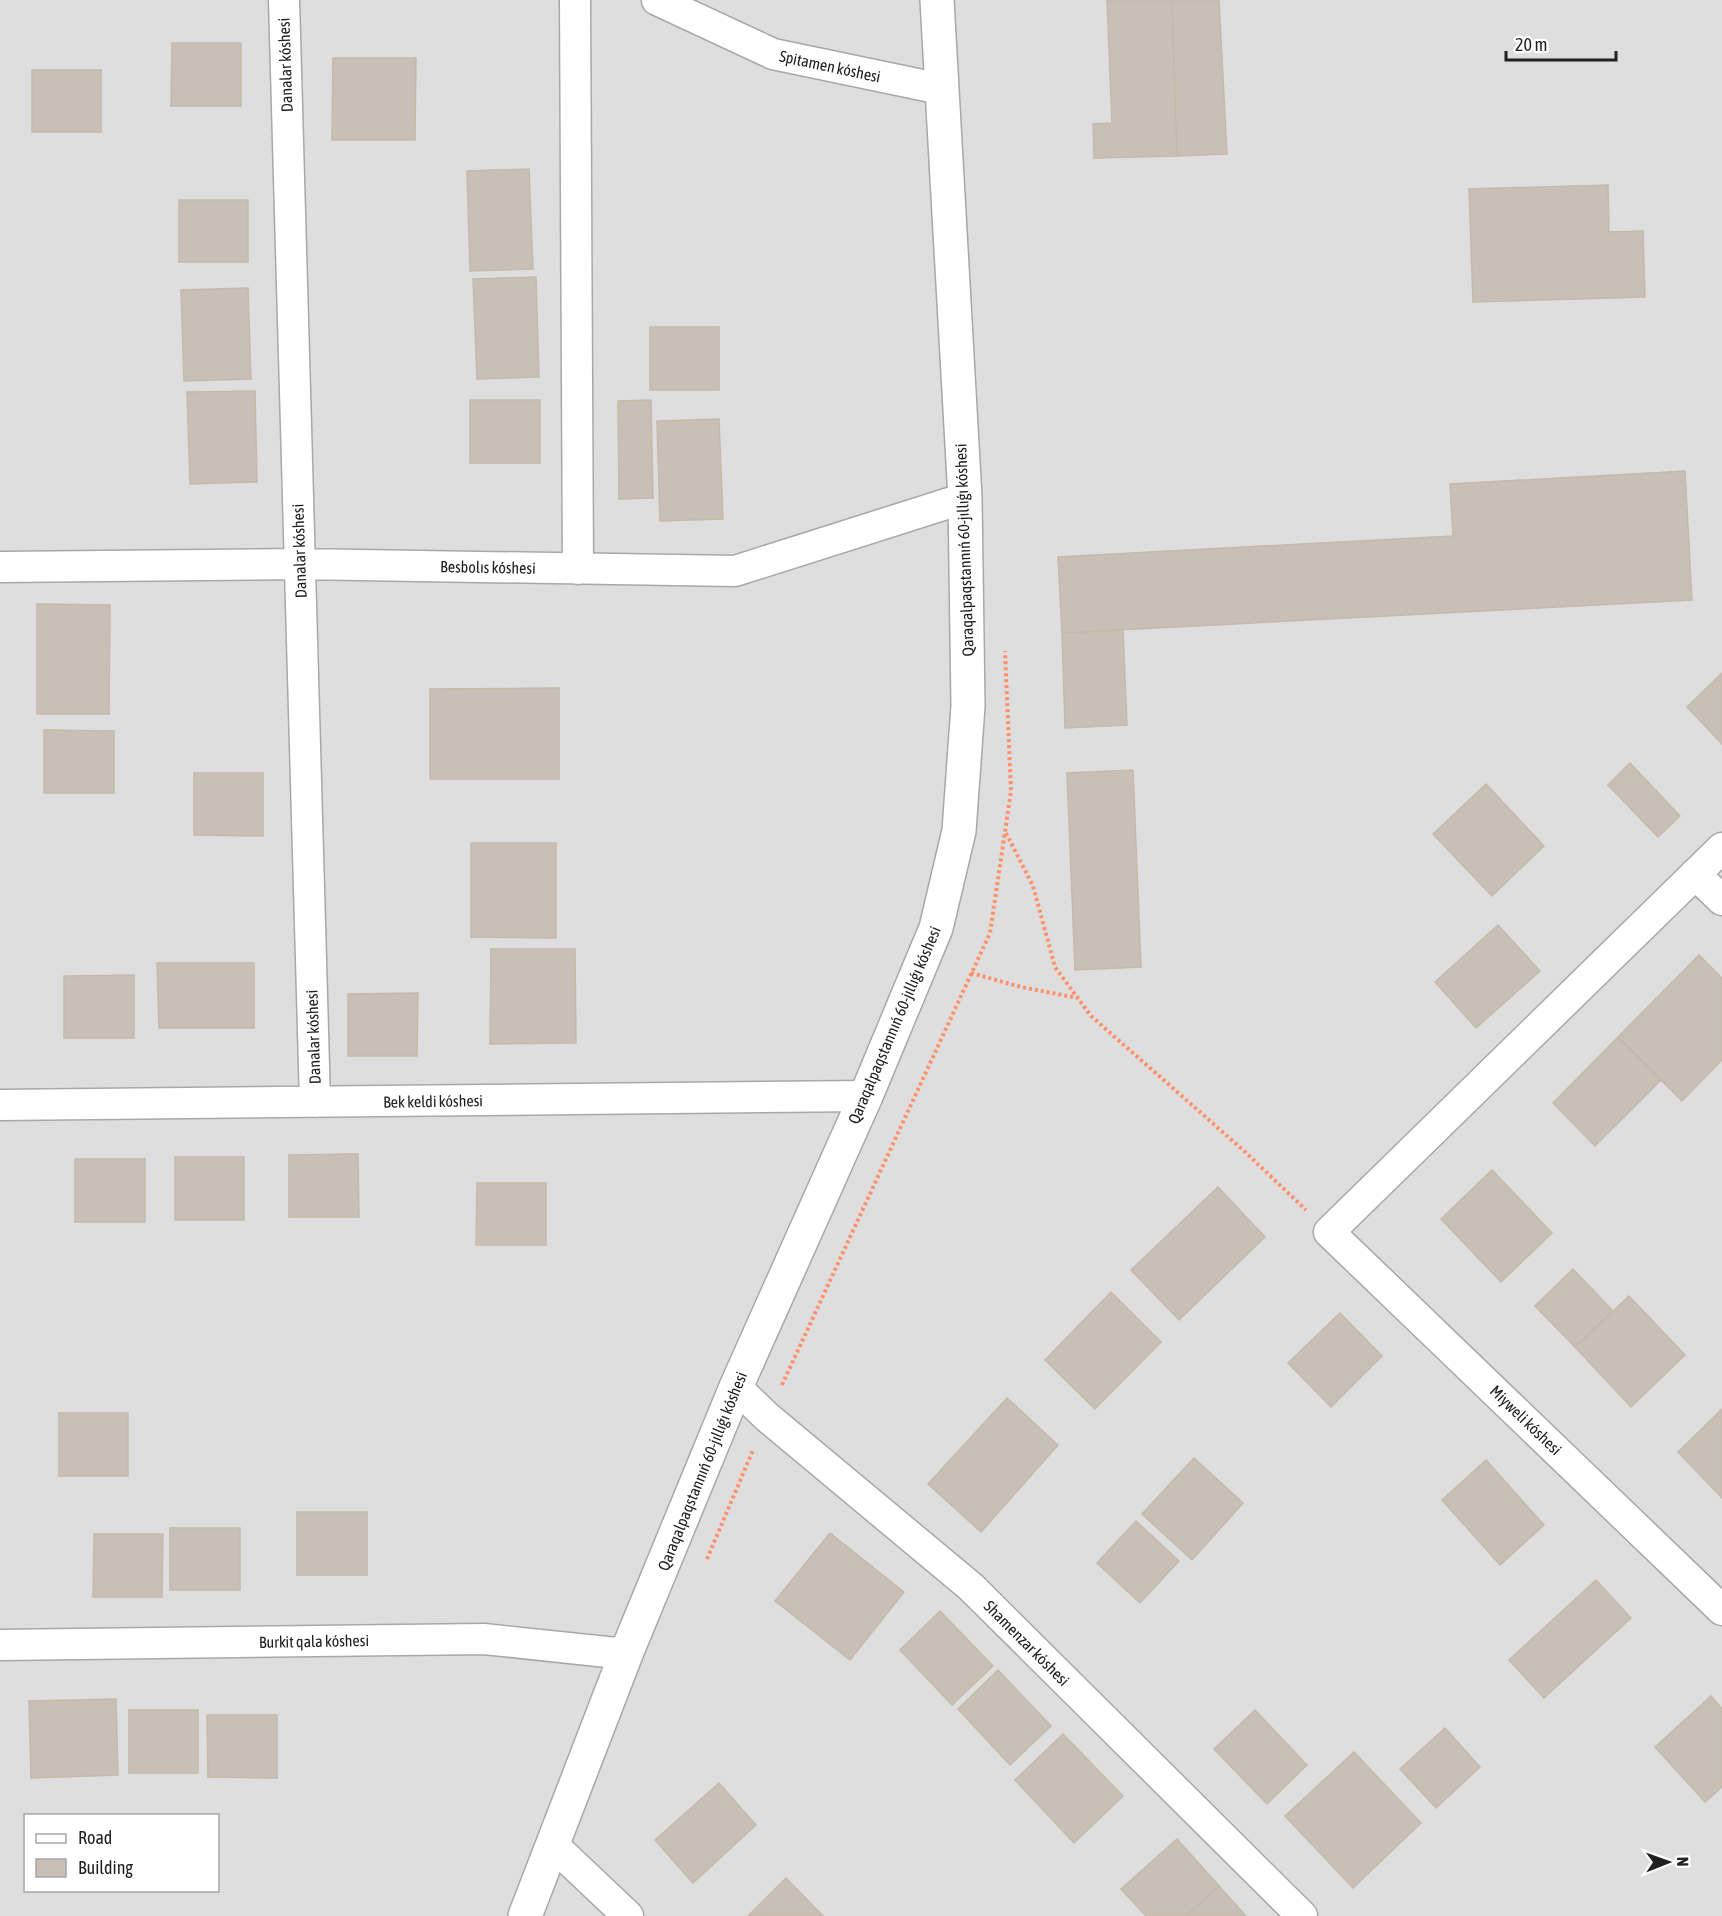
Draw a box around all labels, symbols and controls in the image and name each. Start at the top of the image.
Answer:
street label: Danalar kóshesi [274,17,296,113]
scale bar [1506,24,1616,62]
text: 20 m [1515,34,1547,55]
street label: Spitamen kóshesi [778,46,882,86]
street label: Qaraqalpaqstannıń 60-jıllıǵı kóshesi [951,443,978,657]
street label: Danalar kóshesi [288,503,310,599]
street label: Besbolıs kóshesi [440,557,536,577]
street label: Qaraqalpaqstannıń 60-jıllıǵı kóshesi [844,923,945,1127]
street label: Danalar kóshesi [302,989,324,1085]
street label: Bek keldi kóshesi [383,1091,483,1111]
street label: Qaraqalpaqstannıń 60-jıllıǵı kóshesi [654,1369,751,1573]
street label: Miyweli kóshesi [1486,1382,1565,1459]
street label: Shamenzar kóshesi [981,1597,1073,1689]
street label: Burkit qala kóshesi [259,1631,369,1652]
legend [24,1814,219,1892]
text: Road [78,1827,112,1848]
north arrow [1638,1832,1698,1892]
text: Building [78,1857,133,1878]
text: N [1674,1857,1692,1867]

